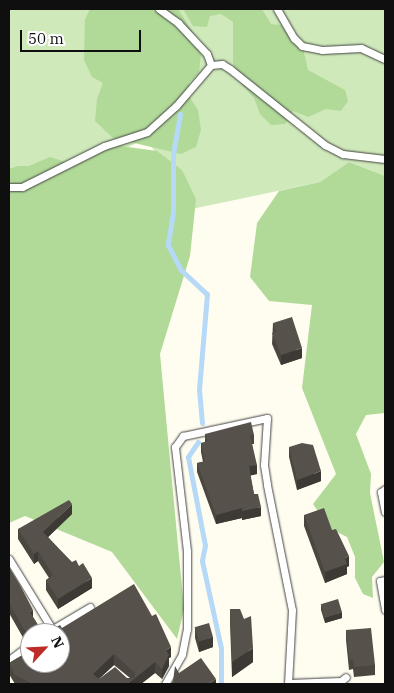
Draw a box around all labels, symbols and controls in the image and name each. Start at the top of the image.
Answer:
scale bar [22,20,144,52]
text: 50 m [28,29,64,48]
north arrow [20,623,70,673]
text: N [47,633,68,651]

